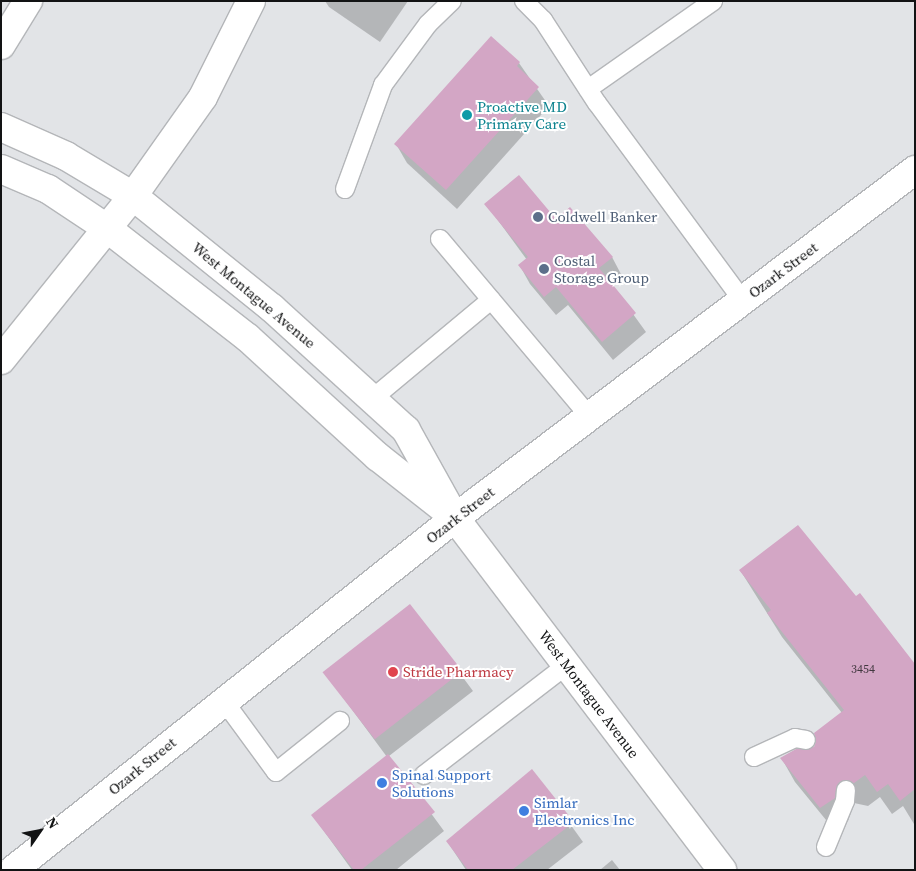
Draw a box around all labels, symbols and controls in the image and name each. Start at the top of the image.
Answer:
place label: Proactive MD Primary Care [477,97,567,132]
marker: Proactive MD Primary Care [461,109,473,121]
place label: Coldwell Banker [548,208,657,226]
marker: Coldwell Banker [532,211,544,223]
street label: West Montague Avenue [189,238,319,352]
street label: Ozark Street [745,238,821,302]
place label: Costal Storage Group [554,251,649,286]
marker: Costal Storage Group [538,263,550,275]
street label: Ozark Street [422,483,498,547]
street label: West Montague Avenue [535,626,643,762]
place label: Stride Pharmacy [403,663,514,681]
house number: 3454 [851,663,875,677]
marker: Stride Pharmacy [387,666,399,678]
street label: Ozark Street [105,733,179,799]
place label: Spinal Support Solutions [392,765,491,800]
marker: Spinal Support Solutions [376,777,388,789]
place label: Simlar Electronics Inc [534,793,635,828]
marker: Simlar Electronics Inc [518,805,530,817]
north arrow [15,806,65,856]
text: N [41,813,64,833]

